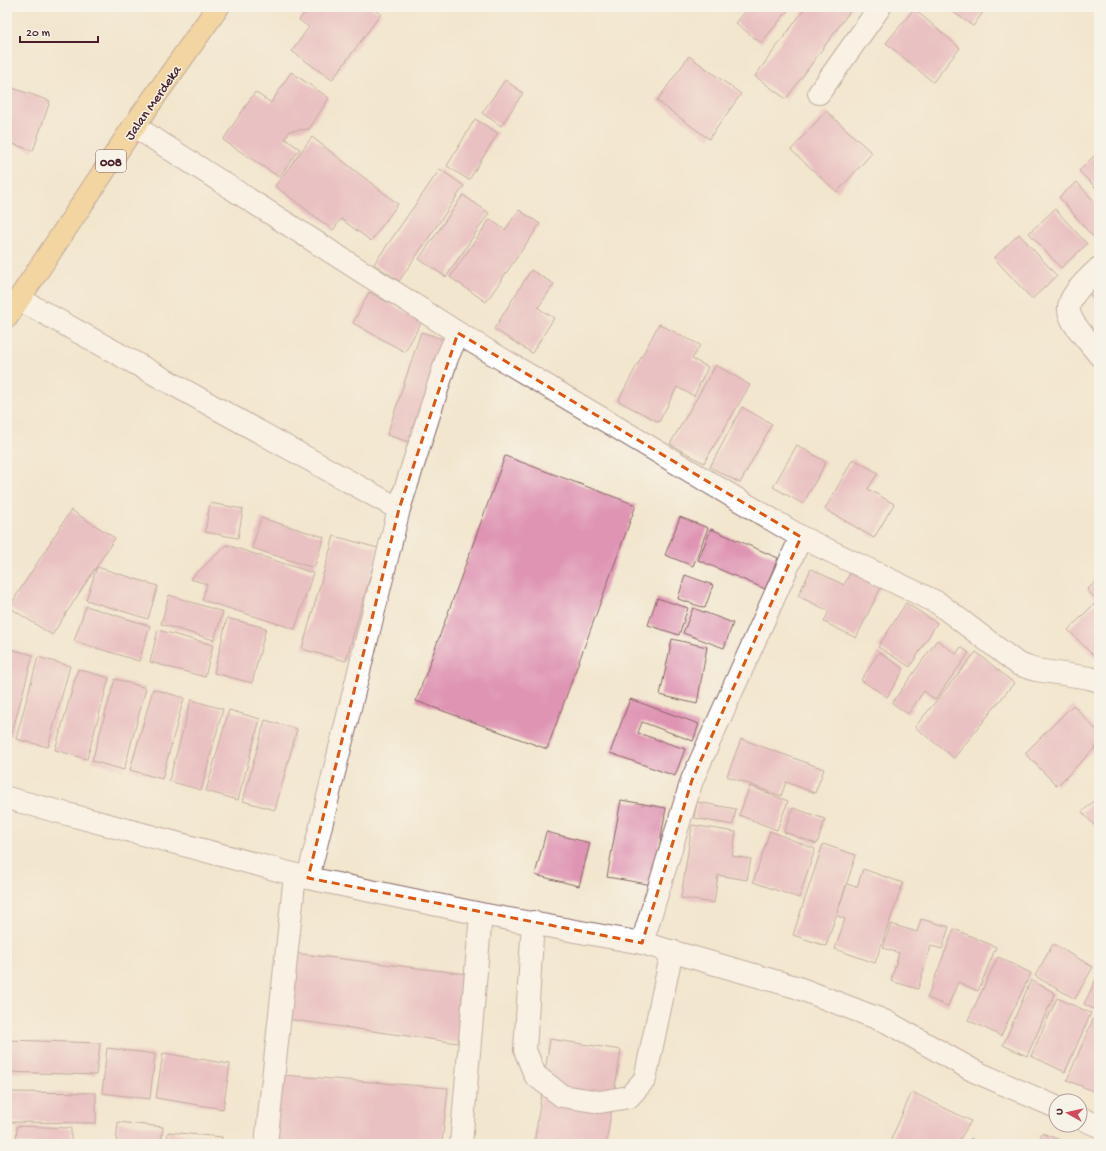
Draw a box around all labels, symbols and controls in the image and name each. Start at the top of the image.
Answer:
scale bar [20,18,98,44]
text: 20 m [26,27,51,41]
street label: Jalan Merdeka [122,62,187,144]
road number: 008 [96,150,126,172]
north arrow [1048,1093,1088,1133]
text: U [1054,1107,1067,1116]

